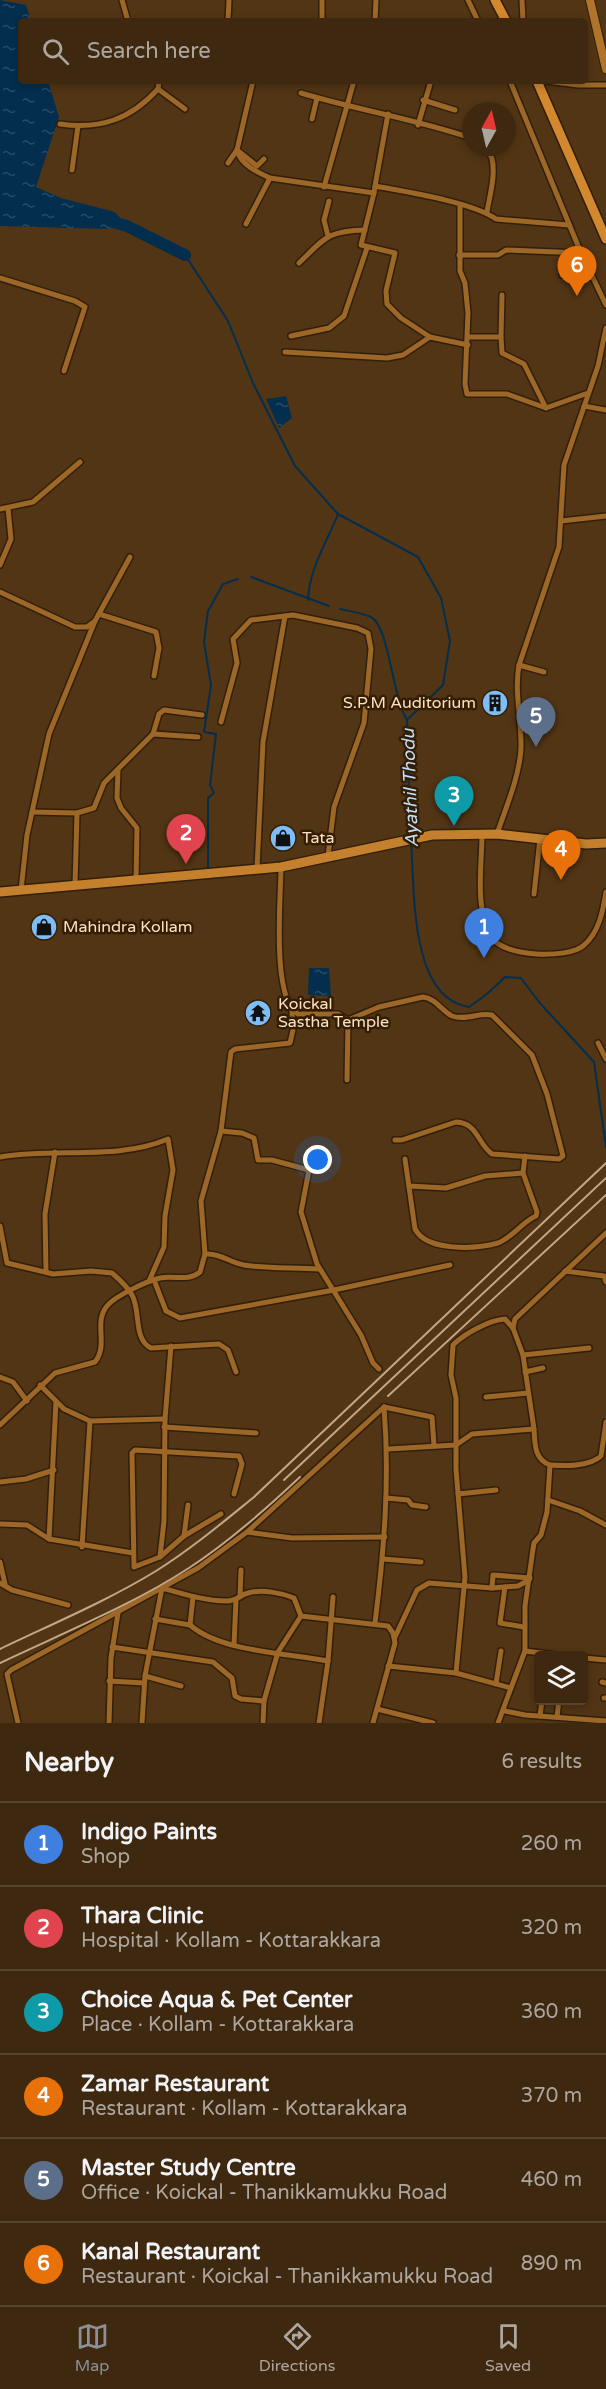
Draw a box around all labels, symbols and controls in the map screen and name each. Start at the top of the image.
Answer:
search box [18,18,588,84]
icon: search [39,35,72,68]
text: Search here [87,38,211,64]
north arrow [462,102,516,156]
pin: 6 [558,246,596,296]
building icon: S.P.M Auditorium [480,688,510,718]
place label: S.P.M Auditorium [343,693,476,713]
pin: 5 [516,698,556,747]
water label: Ayathil Thodu [397,727,423,848]
pin: 3 [434,776,474,826]
pin: 2 [166,814,206,864]
shop icon: Tata [268,823,298,853]
place label: Tata [302,828,334,848]
pin: 4 [542,830,580,880]
pin: 1 [464,908,504,958]
shop icon: Mahindra Kollam [29,912,59,942]
place label: Mahindra Kollam [63,917,192,937]
place label: Koickal Sastha Temple [278,994,389,1032]
temple icon: Koickal Sastha Temple [243,998,273,1028]
your location [303,1145,332,1174]
map controls [534,1651,588,1705]
button: layers [534,1651,588,1705]
text: Nearby [24,1747,114,1778]
text: 6 results [502,1750,582,1774]
text: Indigo Paints [81,1819,217,1845]
text: 1 [37,1832,50,1856]
text: 260 m [521,1832,582,1856]
text: Shop [81,1845,130,1869]
text: Thara Clinic [81,1903,203,1929]
text: 2 [37,1916,50,1940]
text: 320 m [521,1916,582,1940]
text: Hospital · Kollam - Kottarakkara [81,1929,381,1953]
text: Choice Aqua & Pet Center [81,1987,352,2013]
text: 3 [37,2000,50,2024]
text: 360 m [521,2000,582,2024]
text: Place · Kollam - Kottarakkara [81,2013,354,2037]
text: Zamar Restaurant [81,2071,269,2097]
text: 4 [37,2084,50,2108]
text: 370 m [521,2084,582,2108]
text: Restaurant · Kollam - Kottarakkara [81,2097,407,2121]
text: Master Study Centre [81,2155,296,2181]
text: 5 [37,2168,50,2192]
text: 460 m [521,2168,582,2192]
text: Office · Koickal - Thanikkamukku Road [81,2181,447,2205]
text: Kanal Restaurant [81,2239,260,2265]
text: 6 [37,2252,50,2276]
text: 890 m [521,2252,582,2276]
text: Restaurant · Koickal - Thanikkamukku Road [81,2265,493,2289]
tab: Map [75,2320,109,2376]
tab: Directions [259,2320,335,2376]
tab: Saved [485,2320,531,2376]

